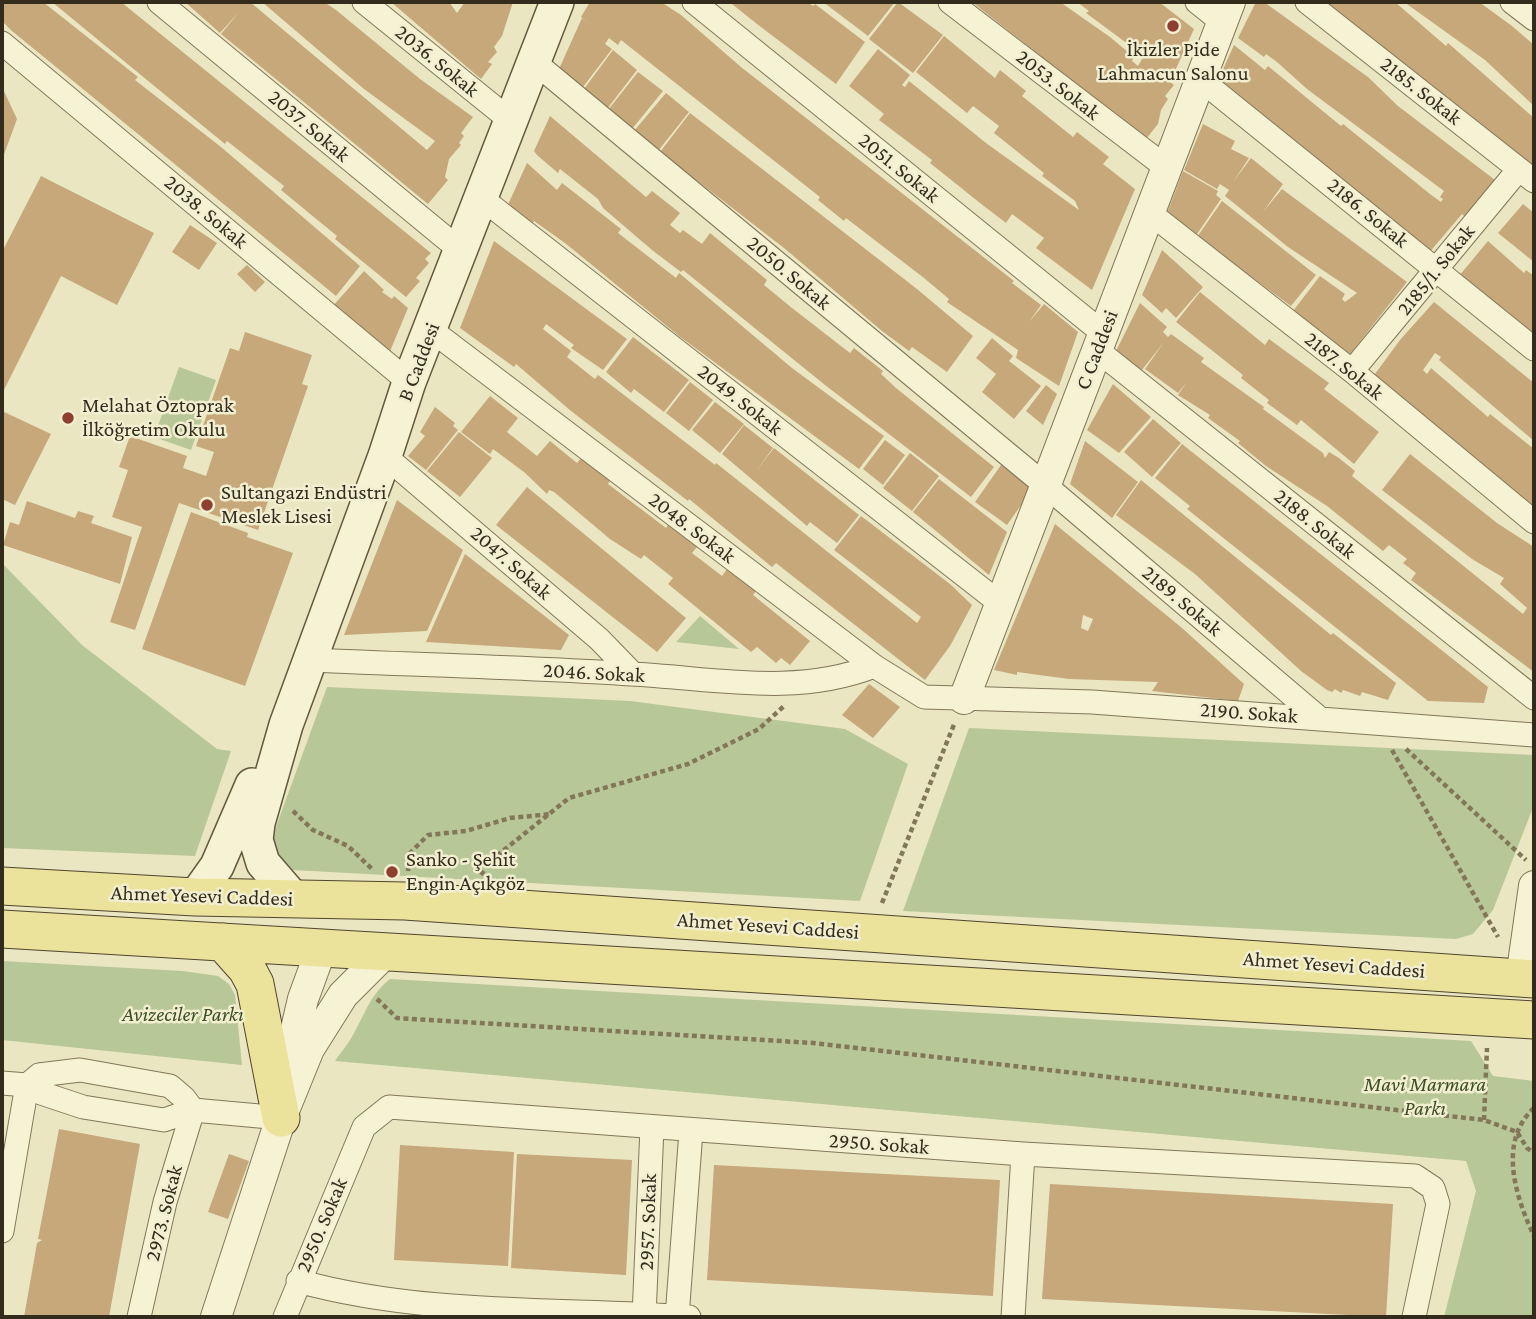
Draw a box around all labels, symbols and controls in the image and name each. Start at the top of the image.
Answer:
marker: İkizler Pide Lahmacun Salonu [1165,18,1181,34]
street label: 2036. Sokak [390,20,484,102]
place label: İkizler Pide Lahmacun Salonu [1097,37,1249,87]
street label: 2053. Sokak [1011,44,1105,126]
street label: 2185. Sokak [1375,51,1467,131]
street label: 2037. Sokak [263,85,355,167]
street label: 2051. Sokak [853,128,945,208]
street label: 2038. Sokak [159,170,253,254]
street label: 2186. Sokak [1322,173,1414,253]
street label: 2185/1. Sokak [1392,219,1480,321]
street label: 2050. Sokak [742,231,836,315]
street label: C Caddesi [1070,307,1124,393]
street label: B Caddesi [392,319,446,405]
street label: 2187. Sokak [1299,326,1389,406]
street label: 2049. Sokak [692,359,788,441]
place label: Melahat Öztoprak İlköğretim Okulu [82,393,234,443]
marker: Melahat Öztoprak İlköğretim Okulu [60,410,76,426]
place label: Sultangazi Endüstri Meslek Lisesi [221,480,386,530]
street label: 2188. Sokak [1269,483,1361,565]
street label: 2048. Sokak [644,487,740,569]
marker: Sultangazi Endüstri Meslek Lisesi [199,497,215,513]
street label: 2047. Sokak [465,521,557,605]
street label: 2189. Sokak [1137,560,1227,642]
street label: 2046. Sokak [543,658,645,688]
street label: 2190. Sokak [1199,697,1299,729]
place label: Sanko - Şehit Engin Açıkgöz [406,847,525,897]
marker: Sanko - Şehit Engin Açıkgöz [384,864,400,880]
street label: Ahmet Yesevi Caddesi [110,880,294,912]
street label: Ahmet Yesevi Caddesi [676,907,860,945]
street label: Ahmet Yesevi Caddesi [1242,946,1426,984]
park label: Avizeciler Parkı [122,1002,244,1028]
park label: Mavi Marmara Parkı [1364,1072,1486,1122]
street label: 2950. Sokak [828,1128,930,1160]
street label: 2973. Sokak [140,1162,188,1264]
street label: 2957. Sokak [634,1173,662,1271]
street label: 2950. Sokak [291,1174,353,1276]

